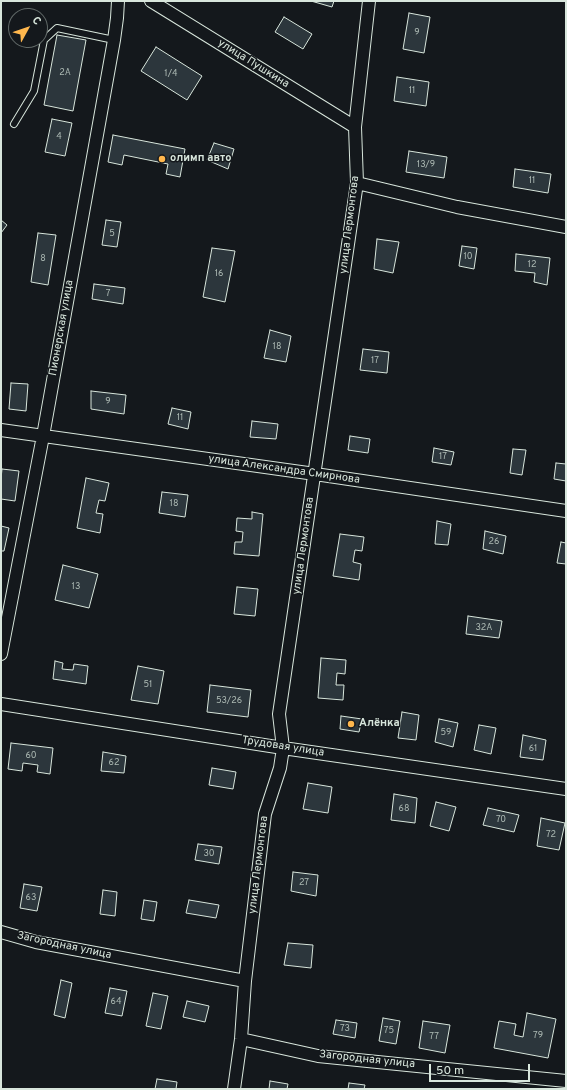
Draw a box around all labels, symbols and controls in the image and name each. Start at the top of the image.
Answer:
north arrow [8,8,48,48]
text: С [29,14,44,28]
house number: 9 [414,28,420,38]
street label: улица Пушкина [215,37,291,91]
house number: 2А [59,68,71,78]
house number: 1/4 [164,69,178,79]
house number: 11 [409,86,415,96]
house number: 4 [56,132,62,142]
place label: олимп авто [170,152,231,166]
marker: олимп авто [157,154,167,164]
house number: 13/9 [417,160,435,170]
street label: улица Лермонтова [337,175,363,275]
house number: 11 [529,176,535,186]
house number: 5 [109,229,115,239]
house number: 10 [463,252,473,262]
house number: 8 [40,254,46,264]
house number: 12 [528,260,536,270]
house number: 16 [215,269,223,279]
street label: Пионерская улица [47,279,77,377]
house number: 7 [106,289,110,299]
house number: 18 [273,342,281,352]
house number: 17 [371,356,379,366]
house number: 9 [105,397,111,407]
house number: 11 [177,413,183,423]
house number: 17 [439,452,447,462]
street label: улица Александра Смирнова [207,453,361,487]
street label: улица Лермонтова [291,496,317,596]
house number: 18 [170,499,178,509]
house number: 26 [489,537,499,547]
house number: 13 [72,582,80,592]
house number: 32А [476,623,492,633]
house number: 51 [144,680,152,690]
house number: 53/26 [216,696,242,706]
place label: Алёнка [359,717,400,731]
marker: Алёнка [346,719,356,729]
house number: 59 [441,728,451,738]
street label: Трудовая улица [241,734,325,760]
house number: 61 [529,744,537,754]
house number: 60 [25,751,37,761]
house number: 62 [109,758,119,768]
house number: 68 [399,804,409,814]
street label: улица Лермонтова [246,815,272,915]
house number: 70 [496,815,506,825]
house number: 72 [546,830,556,840]
house number: 30 [203,849,215,859]
house number: 27 [299,878,309,888]
house number: 63 [26,893,36,903]
street label: Загородная улица [15,930,113,962]
house number: 64 [111,997,121,1007]
house number: 73 [340,1024,350,1034]
house number: 75 [384,1026,394,1036]
house number: 79 [533,1031,543,1041]
house number: 77 [429,1032,439,1042]
street label: Загородная улица [318,1048,416,1072]
scale bar [431,1056,532,1082]
text: 50 m [436,1063,464,1079]

